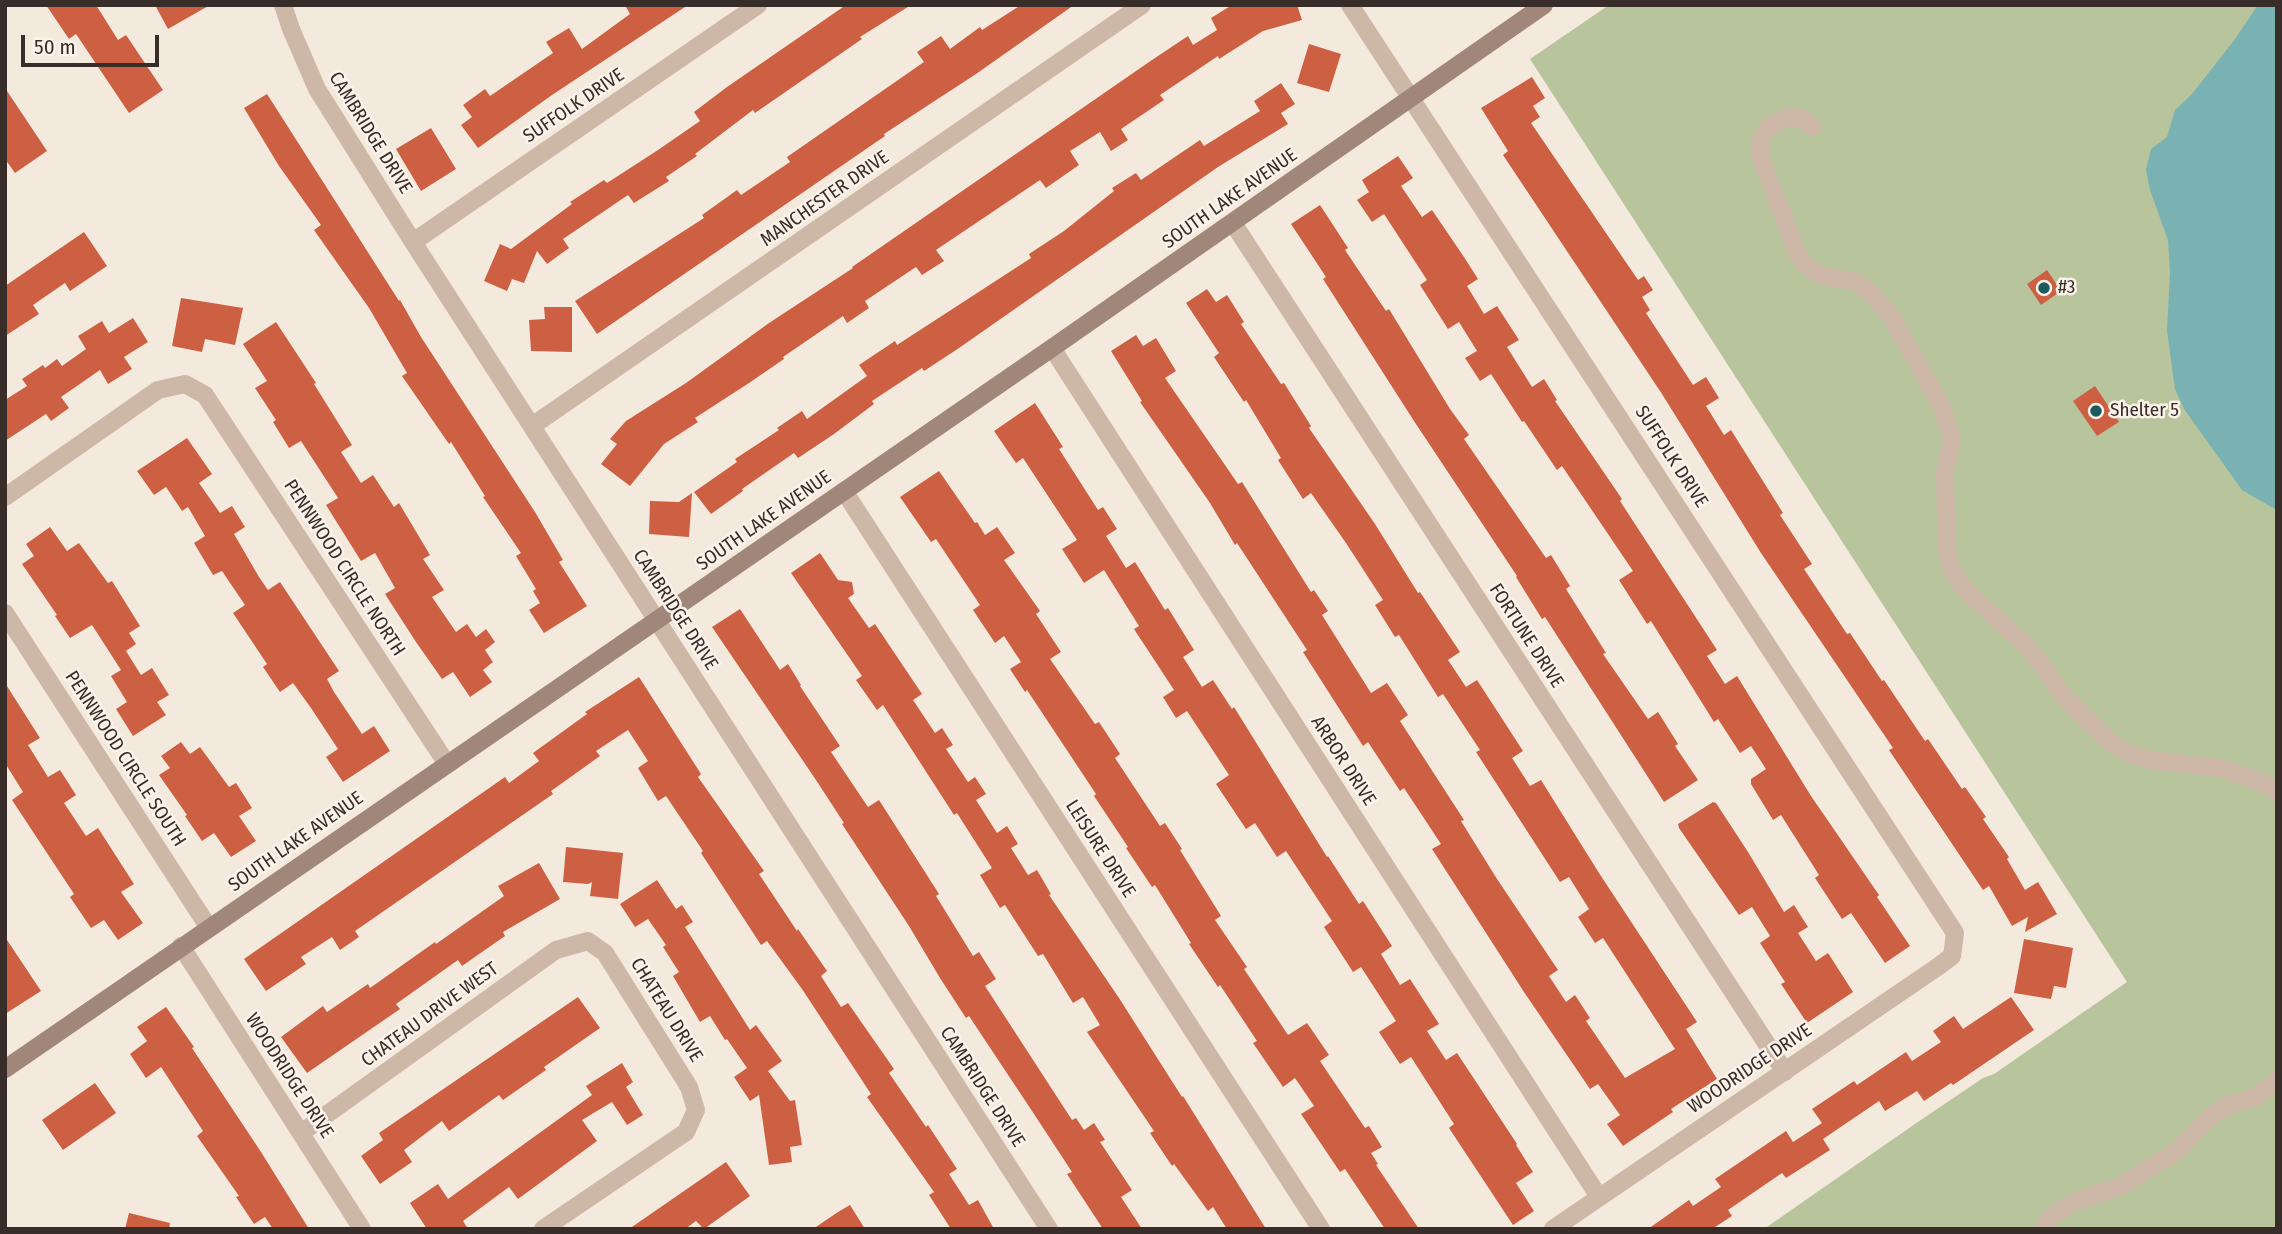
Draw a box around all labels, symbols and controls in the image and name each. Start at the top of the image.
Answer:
scale bar [24,21,163,65]
text: 50 m [34,34,76,60]
street label: SUFFOLK DRIVE [519,64,629,148]
street label: CAMBRIDGE DRIVE [323,68,417,198]
street label: SOUTH LAKE AVENUE [1158,144,1302,254]
street label: MANCHESTER DRIVE [756,146,894,252]
place label: #3 [2058,277,2075,299]
marker: #3 [2036,280,2052,296]
place label: Shelter 5 [2110,400,2179,422]
street label: SUFFOLK DRIVE [1630,402,1712,512]
marker: Shelter 5 [2088,403,2104,419]
street label: SOUTH LAKE AVENUE [692,466,836,576]
street label: PENNWOOD CIRCLE NORTH [278,476,410,660]
street label: CAMBRIDGE DRIVE [628,545,722,675]
street label: FORTUNE DRIVE [1484,580,1568,692]
street label: PENNWOOD CIRCLE SOUTH [60,667,190,851]
street label: ARBOR DRIVE [1306,712,1380,810]
street label: SOUTH LAKE AVENUE [224,787,368,897]
street label: LEISURE DRIVE [1060,796,1140,902]
street label: CHATEAU DRIVE [625,954,707,1066]
street label: CHATEAU DRIVE WEST [357,958,503,1072]
street label: WOODRIDGE DRIVE [240,1009,338,1143]
street label: WOODRIDGE DRIVE [1684,1019,1816,1119]
street label: CAMBRIDGE DRIVE [935,1022,1029,1152]

